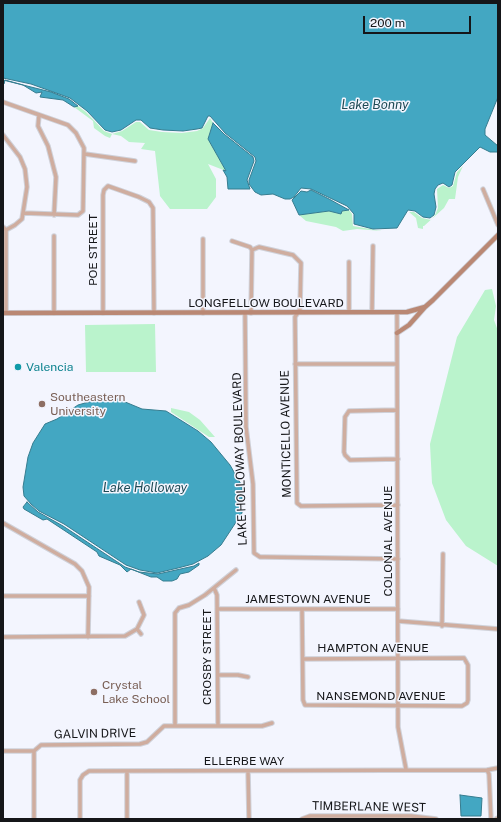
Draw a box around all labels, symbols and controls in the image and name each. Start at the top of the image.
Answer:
scale bar [365,8,473,34]
text: 200 m [370,16,405,30]
water label: Lake Bonny [341,97,409,113]
street label: POE STREET [86,214,100,286]
street label: LONGFELLOW BOULEVARD [188,296,344,310]
place label: Valencia [26,360,73,374]
marker: Valencia [13,362,23,372]
street label: MONTICELLO AVENUE [278,370,294,498]
street label: LAKE HOLLOWAY BOULEVARD [230,372,250,546]
place label: Southeastern University [50,390,126,418]
marker: Southeastern University [37,399,47,409]
water label: Lake Holloway [103,480,187,496]
street label: COLONIAL AVENUE [381,486,395,596]
street label: JAMESTOWN AVENUE [245,592,371,606]
street label: CROSBY STREET [200,609,214,705]
street label: HAMPTON AVENUE [317,641,429,655]
place label: Crystal Lake School [102,678,170,706]
marker: Crystal Lake School [89,687,99,697]
street label: NANSEMOND AVENUE [316,689,446,703]
street label: GALVIN DRIVE [54,726,136,742]
street label: ELLERBE WAY [204,754,284,768]
street label: TIMBERLANE WEST [312,799,426,815]

